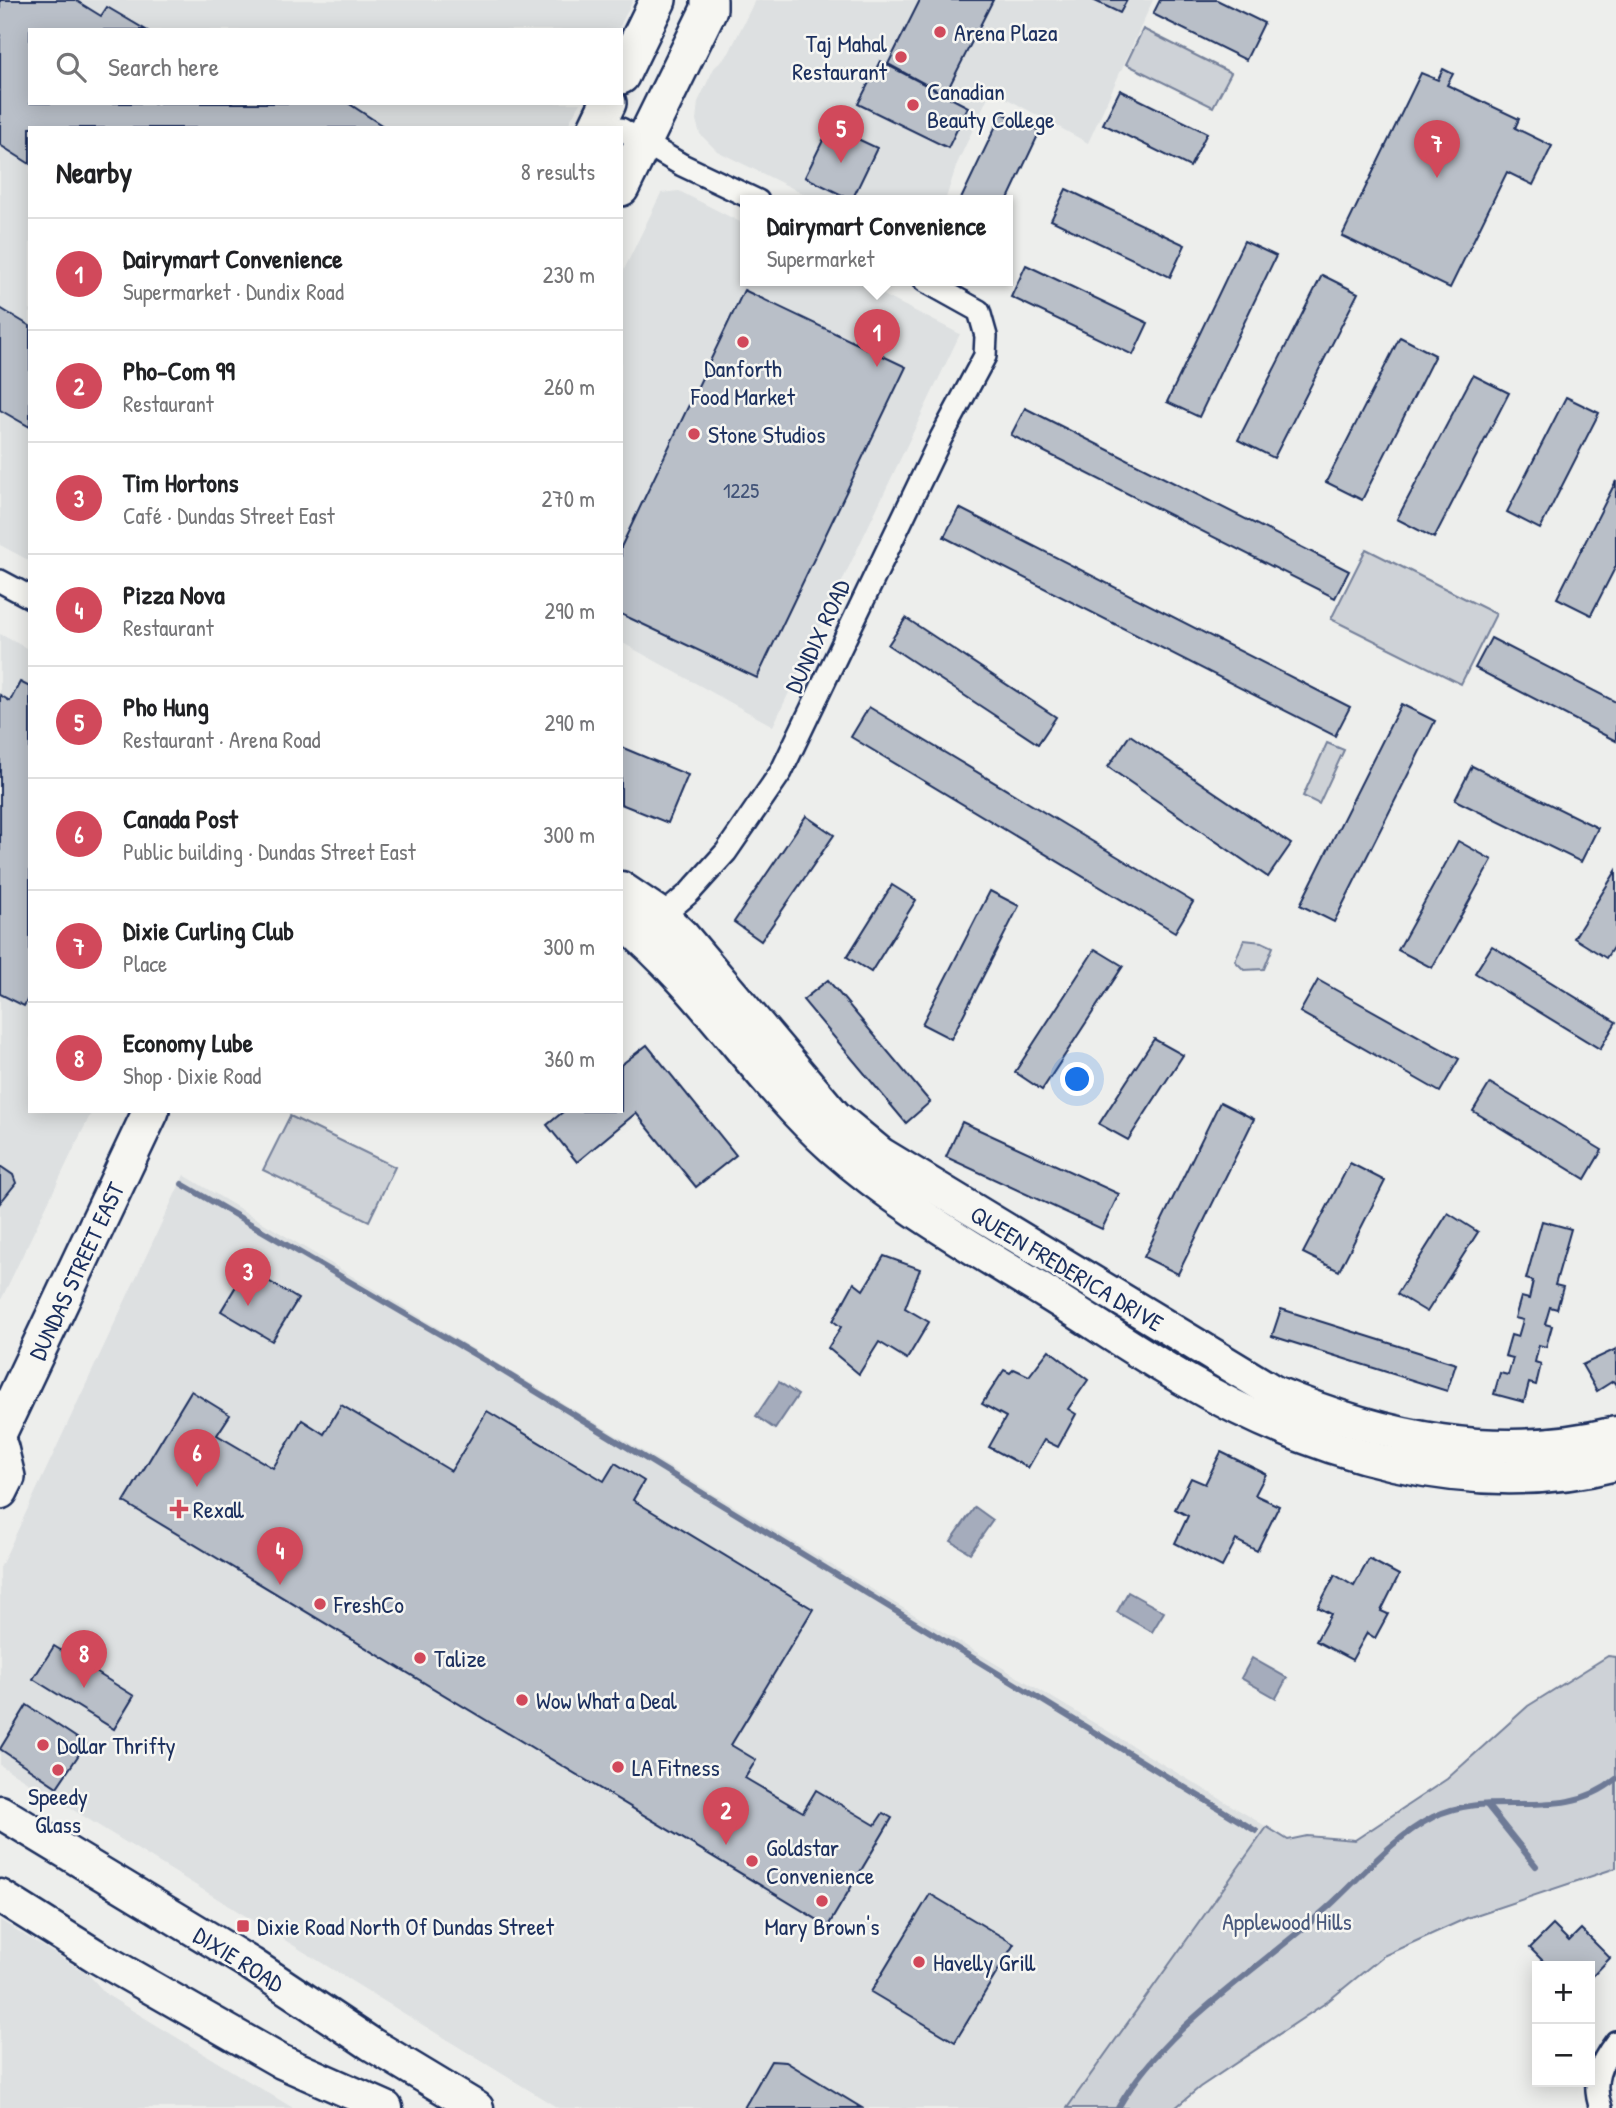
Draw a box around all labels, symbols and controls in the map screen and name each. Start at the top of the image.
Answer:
place label: Arena Plaza [954,16,1057,48]
marker: Arena Plaza [932,24,948,40]
place label: Taj Mahal Restaurant [792,27,888,87]
search box [28,28,623,105]
icon: search [52,48,90,86]
text: Search here [108,49,219,84]
marker: Taj Mahal Restaurant [893,49,909,65]
place label: Canadian Beauty College [927,75,1055,135]
marker: Canadian Beauty College [905,97,921,113]
pin: 5 [818,105,864,163]
pin: 7 [1414,120,1460,178]
text: Nearby [56,152,132,192]
text: 8 results [521,156,595,187]
popup [740,195,1013,286]
text: Dairymart Convenience [767,208,986,243]
text: Dairymart Convenience [123,241,343,276]
text: Supermarket [767,243,874,274]
text: 1 [75,259,83,290]
text: 230 m [543,259,595,290]
text: Supermarket · Dundix Road [123,276,344,307]
pin: 1 [854,309,900,367]
marker: Danforth Food Market [735,334,751,350]
place label: Danforth Food Market [690,352,796,412]
text: Pho-Com 99 [123,353,235,388]
text: 2 [74,371,84,402]
text: 260 m [544,371,595,402]
text: Restaurant [123,388,214,419]
place label: Stone Studios [708,418,825,450]
marker: Stone Studios [686,426,702,442]
text: Tim Hortons [123,465,239,500]
house number: 1225 [723,476,759,505]
text: 3 [74,483,84,514]
text: 270 m [542,483,595,514]
text: Café · Dundas Street East [123,500,335,531]
street label: DUNDIX ROAD [777,574,857,698]
text: Pizza Nova [123,577,225,612]
text: 4 [75,595,83,626]
text: 290 m [545,595,595,626]
text: Restaurant [123,612,214,643]
text: Pho Hung [123,689,209,724]
text: 5 [74,707,84,738]
text: 290 m [545,707,595,738]
text: Restaurant · Arena Road [123,724,321,755]
text: Canada Post [123,801,238,836]
text: 6 [74,819,84,850]
text: 300 m [543,819,595,850]
text: Public building · Dundas Street East [123,836,416,867]
text: Dixie Curling Club [123,913,294,948]
text: 7 [73,931,85,962]
text: 300 m [543,931,595,962]
text: Place [123,948,167,979]
text: Economy Lube [123,1025,253,1060]
text: 8 [74,1043,84,1074]
text: 360 m [544,1043,595,1074]
text: Shop · Dixie Road [123,1060,261,1091]
your location [1060,1062,1094,1096]
street label: DUNDAS STREET EAST [21,1176,132,1365]
street label: QUEEN FREDERICA DRIVE [965,1198,1170,1339]
pin: 3 [225,1248,271,1306]
pin: 6 [174,1429,220,1487]
place label: Rexall [193,1493,245,1525]
marker: Rexall [171,1501,187,1517]
pin: 4 [257,1527,303,1585]
place label: FreshCo [333,1588,404,1620]
marker: FreshCo [312,1596,328,1612]
pin: 8 [61,1630,107,1688]
place label: Talize [434,1642,487,1674]
marker: Talize [412,1650,428,1666]
place label: Wow What a Deal [536,1684,677,1716]
marker: Wow What a Deal [514,1692,530,1708]
place label: Dollar Thrifty [57,1729,176,1761]
marker: Dollar Thrifty [35,1737,51,1753]
place label: LA Fitness [632,1751,720,1783]
marker: LA Fitness [610,1759,626,1775]
marker: Speedy Glass [50,1762,66,1778]
place label: Speedy Glass [28,1780,88,1840]
pin: 2 [703,1787,749,1845]
place label: Goldstar Convenience [766,1831,875,1891]
marker: Goldstar Convenience [744,1853,760,1869]
marker: Mary Brown's [814,1893,830,1909]
park label: Applewood Hills [1222,1905,1352,1937]
place label: Dixie Road North Of Dundas Street [257,1910,555,1942]
place label: Mary Brown's [765,1910,879,1942]
marker: Dixie Road North Of Dundas Street [235,1918,251,1934]
street label: DIXIE ROAD [188,1919,291,2000]
place label: Havelly Grill [933,1946,1036,1978]
marker: Havelly Grill [911,1954,927,1970]
map controls [1532,1961,1595,2087]
button: + [1532,1961,1595,2024]
button: − [1532,2024,1595,2087]

